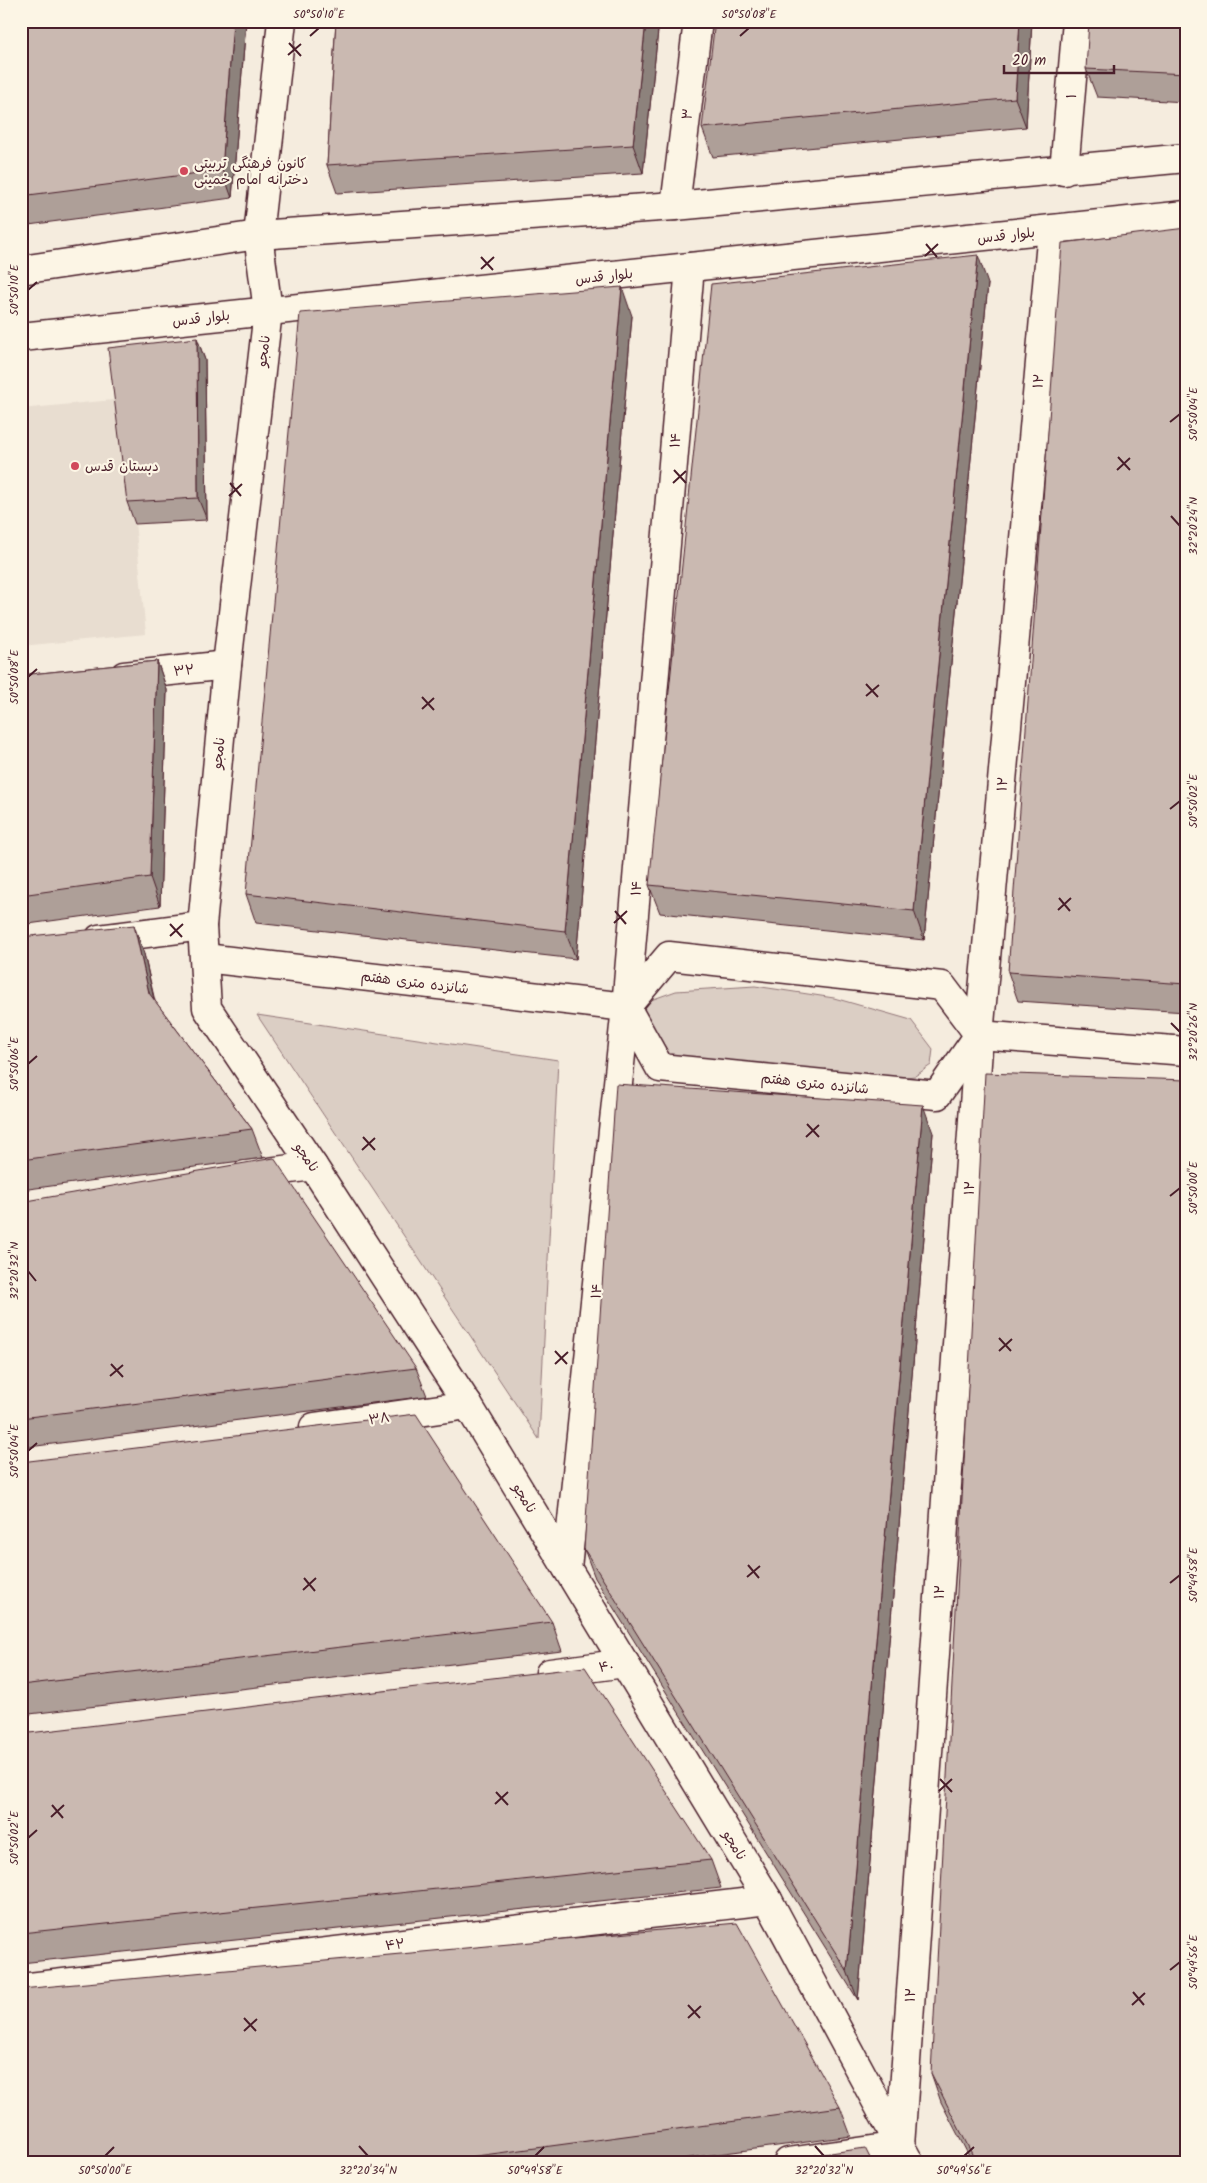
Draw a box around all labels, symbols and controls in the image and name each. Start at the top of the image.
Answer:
text: 50°50'10"E [293,5,346,24]
text: 50°50'08"E [722,5,777,24]
scale bar [1004,42,1114,74]
text: 20 m [1012,49,1046,73]
street label: ۱ [1061,93,1083,100]
street label: ۳ [676,107,700,121]
place label: کانون فرهنگی تربیتی دخترانه امام خمینی [194,153,308,191]
marker: کانون فرهنگی تربیتی دخترانه امام خمینی [178,165,190,177]
street label: بلوار قدس [976,222,1036,250]
text: 50°50'10"E [5,263,24,316]
street label: بلوار قدس [574,263,634,291]
street label: بلوار قدس [171,305,231,333]
street label: نامجو [251,334,277,369]
street label: ۱۲ [1027,373,1051,389]
text: 50°50'04"E [1184,386,1203,441]
street label: ۱۴ [664,431,688,449]
place label: دبستان قدس [85,456,159,478]
marker: دبستان قدس [69,460,81,472]
text: 32°20'24"N [1184,497,1203,555]
text: 50°50'08"E [5,649,24,704]
street label: ۳۲ [173,659,196,683]
street label: نامجو [206,736,232,771]
text: 50°50'02"E [1184,773,1203,828]
street label: ۱۲ [991,776,1015,792]
street label: ۱۴ [625,879,649,897]
street label: شانزده متری هفتم [360,965,470,1001]
text: 32°20'26"N [1184,1003,1203,1061]
text: 50°50'06"E [5,1036,24,1091]
street label: شانزده متری هفتم [760,1067,870,1101]
street label: نامجو [288,1137,324,1177]
text: 50°50'00"E [1184,1160,1203,1215]
street label: ۱۲ [959,1180,981,1196]
text: 32°20'32"N [5,1242,24,1300]
street label: ۱۴ [585,1282,609,1300]
street label: ۳۸ [367,1407,391,1431]
text: 50°50'04"E [5,1423,24,1478]
street label: نامجو [506,1478,542,1518]
text: 50°49'58"E [1184,1546,1203,1603]
street label: ۱۲ [929,1584,951,1600]
street label: ۴۰ [597,1655,615,1679]
text: 50°50'02"E [5,1810,24,1865]
street label: نامجو [716,1825,752,1865]
street label: ۴۲ [384,1933,406,1957]
text: 50°49'56"E [1184,1934,1203,1989]
street label: ۱۲ [900,1987,922,2003]
text: 50°50'00"E [78,2161,133,2180]
text: 32°20'34"N [339,2161,397,2180]
text: 50°49'58"E [507,2161,564,2180]
text: 32°20'32"N [795,2161,853,2180]
text: 50°49'56"E [937,2161,992,2180]

